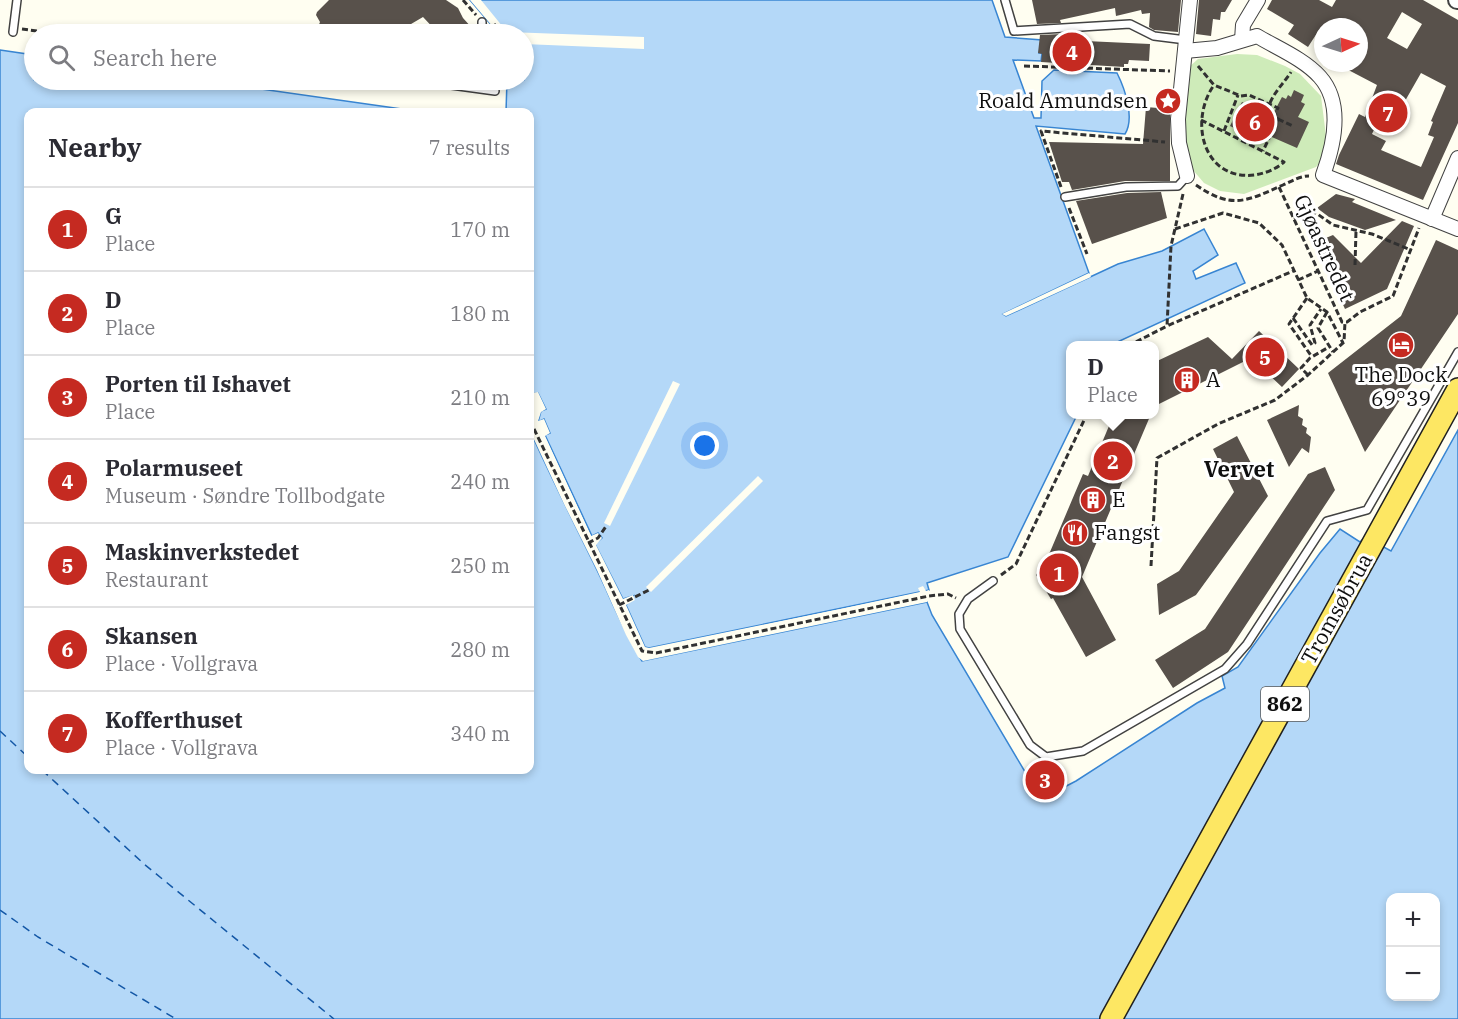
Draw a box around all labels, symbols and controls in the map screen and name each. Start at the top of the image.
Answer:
north arrow [1314,18,1368,72]
search box [24,24,534,90]
pin: 4 [1052,29,1092,74]
icon: search [45,41,78,74]
text: Search here [93,43,217,72]
place label: Roald Amundsen [978,86,1148,114]
place icon: Roald Amundsen [1153,86,1183,116]
pin: 7 [1368,90,1408,136]
pin: 6 [1236,100,1274,144]
text: Nearby [48,130,142,164]
text: 7 results [429,134,510,161]
street label: Gjøastredet [1288,190,1362,305]
text: G [105,201,122,230]
text: 1 [62,216,74,243]
text: 170 m [450,216,510,243]
text: Place [105,230,155,257]
text: D [105,285,122,314]
text: 2 [62,300,74,327]
text: 180 m [450,300,510,327]
text: Place [105,314,155,341]
hotel icon: The Dock 69°39 [1386,330,1416,360]
pin: 5 [1246,334,1284,380]
popup [1066,341,1159,419]
text: D [1087,352,1104,381]
place label: The Dock 69°39 [1355,360,1448,412]
building icon: A [1172,365,1202,395]
place label: A [1206,365,1221,393]
text: Porten til Ishavet [105,369,291,398]
text: Place [1087,381,1138,408]
text: 3 [62,384,74,411]
text: 210 m [450,384,510,411]
text: Place [105,398,155,425]
your location [690,431,719,460]
pin: 2 [1094,438,1132,484]
text: Polarmuseet [105,453,243,482]
district label: Vervet [1204,454,1274,483]
text: 4 [62,468,74,495]
text: 240 m [450,468,510,495]
text: Museum · Søndre Tollbodgate [105,482,385,509]
building icon: E [1078,485,1108,515]
place label: E [1112,485,1125,513]
restaurant icon: Fangst [1060,518,1090,548]
place label: Fangst [1094,518,1160,546]
text: Maskinverkstedet [105,537,299,566]
street label: Tromsøbrua [1294,548,1378,669]
pin: 1 [1040,550,1078,596]
text: 5 [62,552,74,579]
text: 250 m [450,552,510,579]
text: Restaurant [105,566,208,593]
text: Skansen [105,621,198,650]
text: 6 [62,636,74,663]
text: 280 m [450,636,510,663]
text: Place · Vollgrava [105,650,258,677]
road number: 862 [1261,687,1309,721]
text: Kofferthuset [105,705,242,734]
text: 7 [62,720,74,747]
text: 340 m [450,720,510,747]
text: Place · Vollgrava [105,734,258,761]
pin: 3 [1026,758,1064,802]
map controls [1386,893,1440,1001]
button: + [1386,893,1440,947]
button: − [1386,947,1440,1001]

